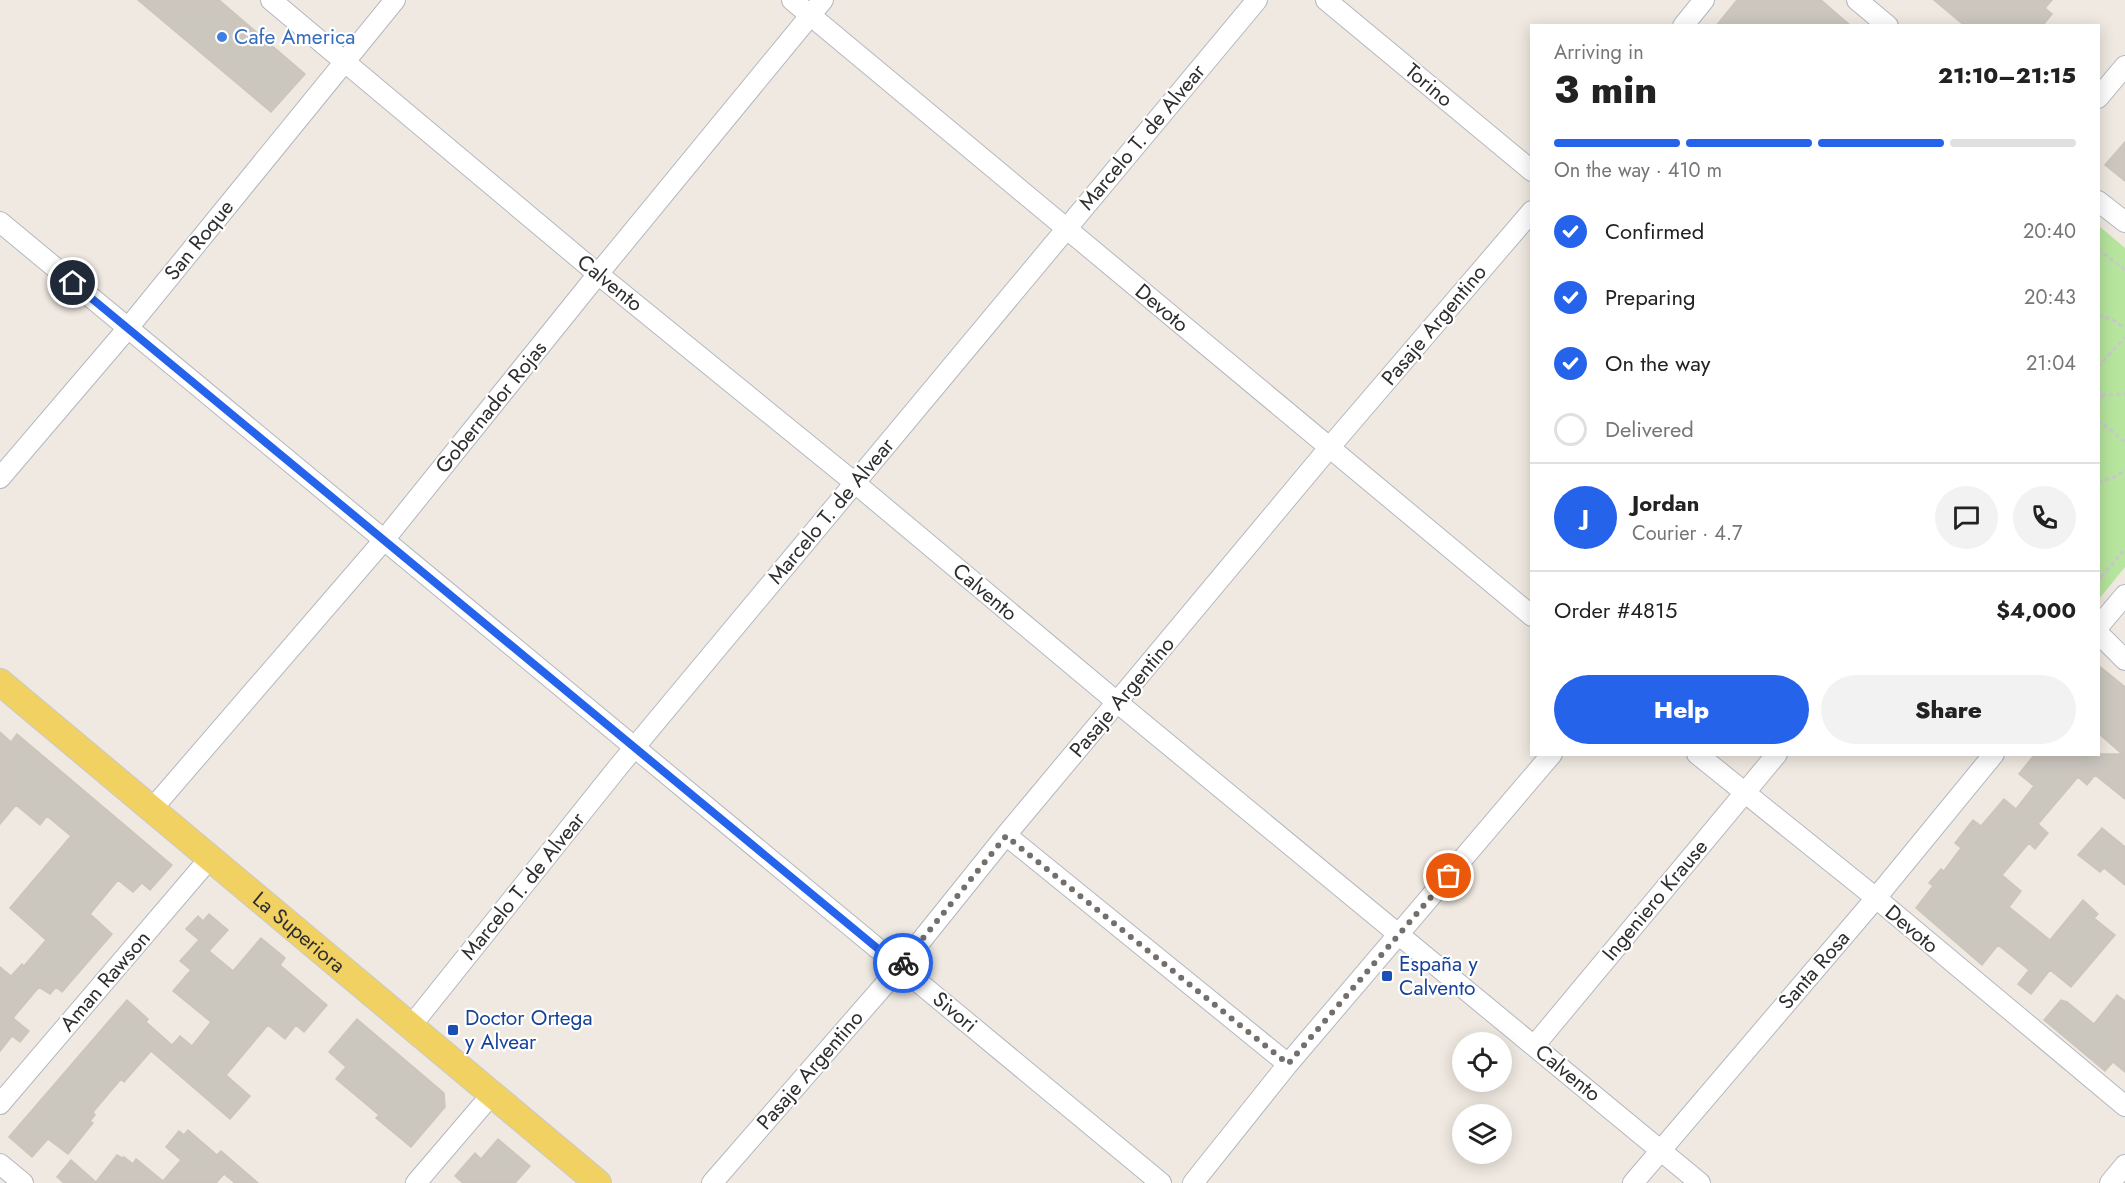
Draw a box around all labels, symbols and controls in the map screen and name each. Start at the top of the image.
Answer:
place label: Cafe America [234,22,355,52]
marker: Cafe America [215,30,229,44]
text: Arriving in [1554,38,1644,67]
street label: Torino [1399,56,1459,114]
street label: Marcelo T. de Alvear [1072,57,1213,217]
text: 21:10–21:15 [1938,59,2076,91]
text: 3 min [1554,61,1657,118]
text: On the way · 410 m [1554,156,1722,185]
street label: San Roque [157,193,241,287]
icon: check [1554,215,1587,248]
text: Confirmed [1605,215,1704,247]
text: 20:40 [2023,217,2076,246]
street label: Calvento [571,247,649,319]
pin [47,257,98,308]
street label: Pasaje Argentino [1374,258,1494,392]
icon: home [56,266,89,299]
street label: Devoto [1129,277,1195,339]
icon: check [1554,281,1587,314]
text: Preparing [1605,281,1696,313]
text: 20:43 [2024,283,2076,312]
street label: Gobernador Rojas [428,334,554,480]
icon: check [1554,347,1587,380]
text: On the way [1605,347,1710,379]
text: 21:04 [2026,349,2076,378]
text: Delivered [1605,413,1694,445]
street label: Marcelo T. de Alvear [761,431,902,591]
button: chat [1935,486,1998,549]
button: phone [2013,486,2076,549]
text: Jordan [1632,487,1699,519]
text: J [1582,501,1589,533]
text: Courier · 4.7 [1632,519,1743,548]
street label: Calvento [946,556,1024,628]
text: Order #4815 [1554,594,1677,626]
text: $4,000 [1996,594,2076,626]
street label: Pasaje Argentino [1062,630,1182,764]
button: Help [1554,675,1809,744]
button: Share [1821,675,2076,744]
street label: Marcelo T. de Alvear [454,805,593,966]
street label: Ingeniero Krause [1595,833,1715,967]
pin [1423,850,1474,901]
icon: bag [1432,859,1465,892]
street label: La Superiora [246,885,352,980]
street label: Devoto [1879,898,1945,960]
street label: Aman Rawson [53,924,157,1038]
street label: Santa Rosa [1771,924,1857,1016]
courier [873,933,933,993]
icon: bike [887,947,920,980]
place label: España y Calvento [1399,949,1479,1003]
marker: España y Calvento [1380,969,1394,983]
street label: Sivori [926,984,984,1040]
place label: Doctor Ortega y Alvear [465,1003,593,1057]
street label: Pasaje Argentino [750,1004,870,1136]
marker: Doctor Ortega y Alvear [446,1023,460,1037]
map controls [1452,1032,1512,1164]
button: locate [1452,1032,1512,1092]
street label: Calvento [1529,1037,1607,1109]
button: layers [1452,1104,1512,1164]

